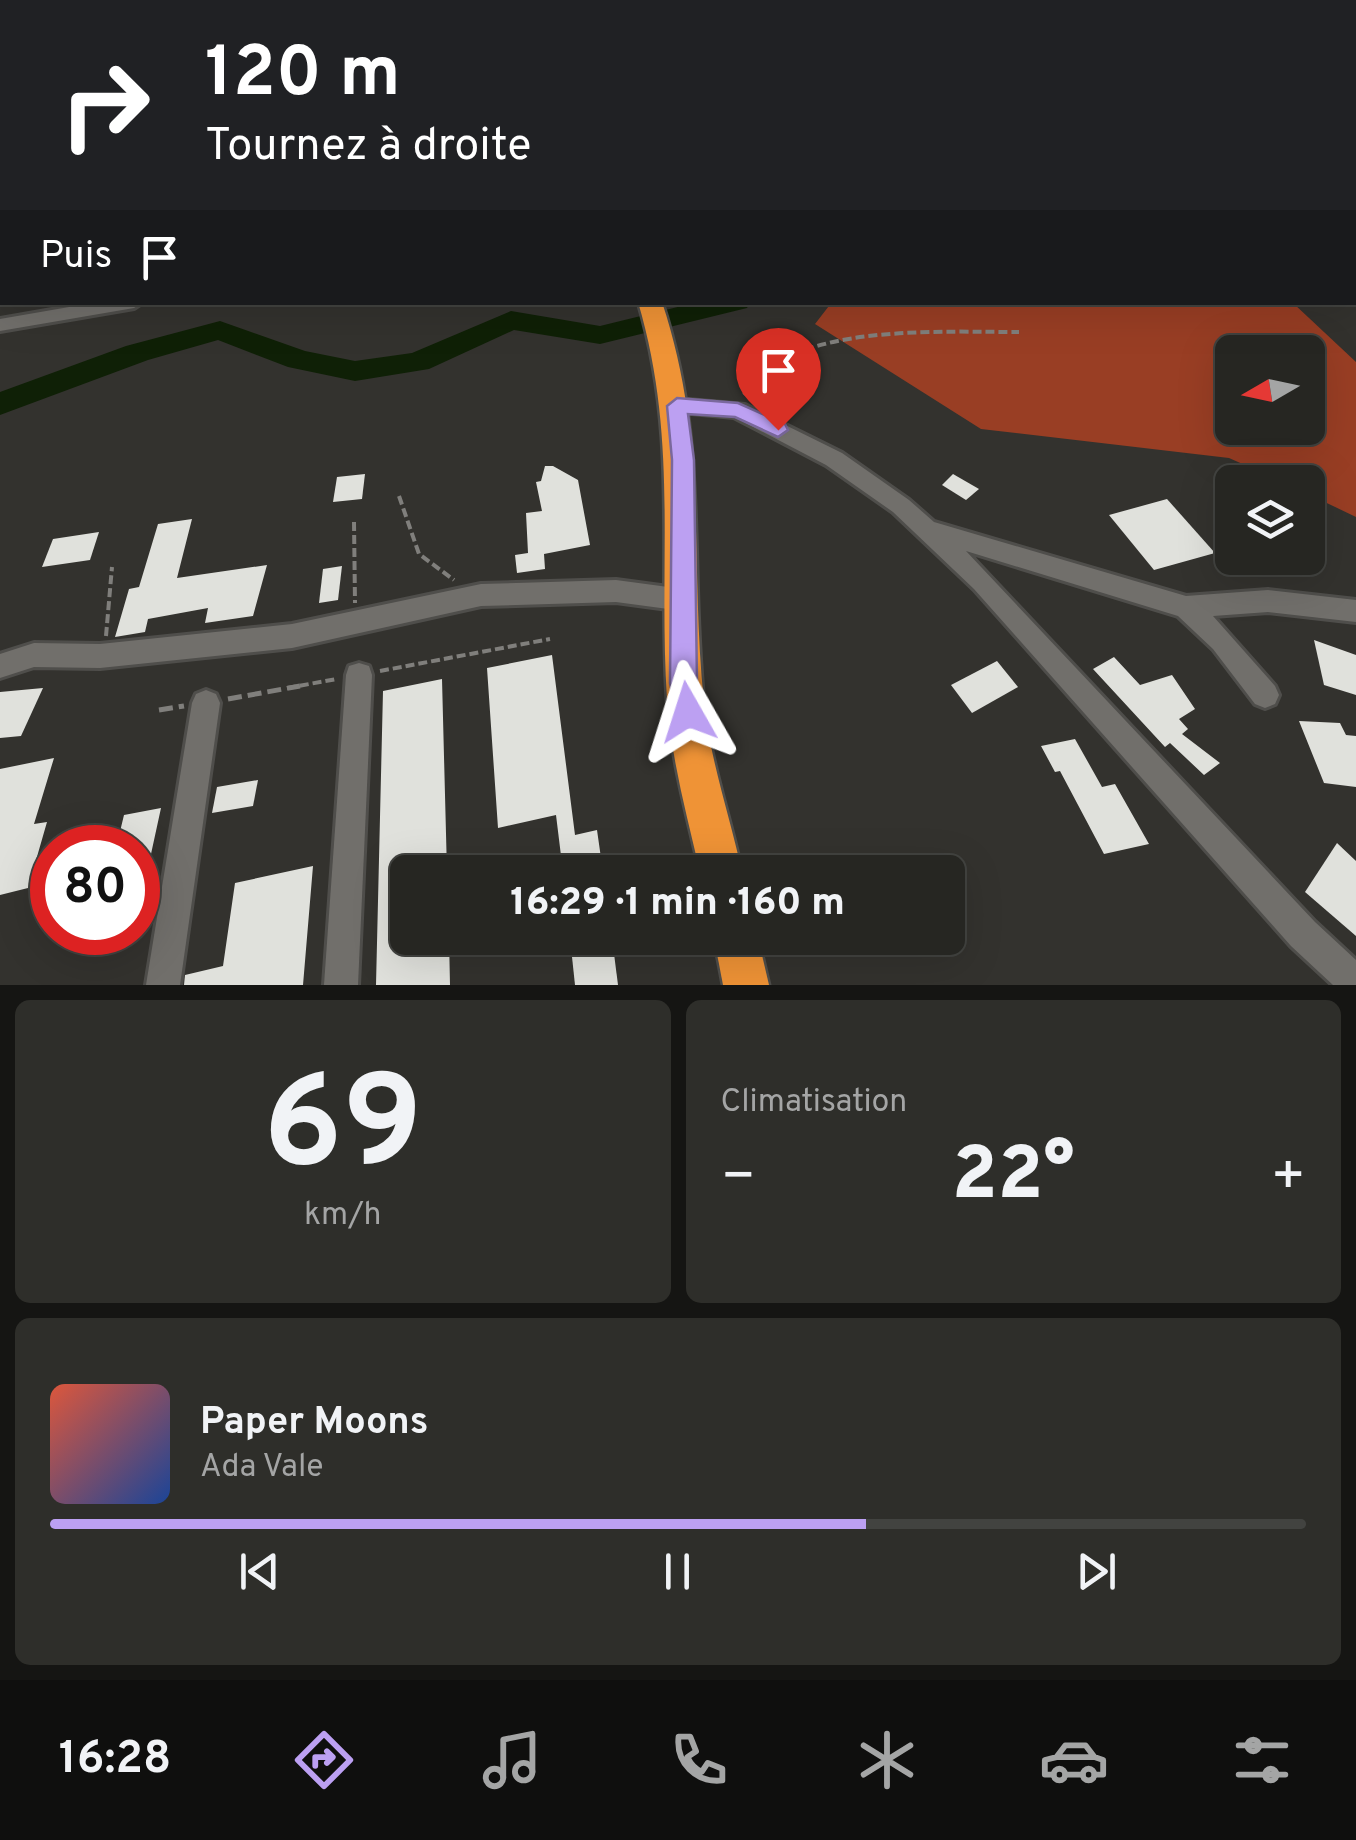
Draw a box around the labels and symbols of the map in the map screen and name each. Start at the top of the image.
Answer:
pin [736,328,821,431]
north arrow [1215,335,1325,445]
position arrow [636,660,740,764]
speed limit sign: 80 [30,825,160,955]

